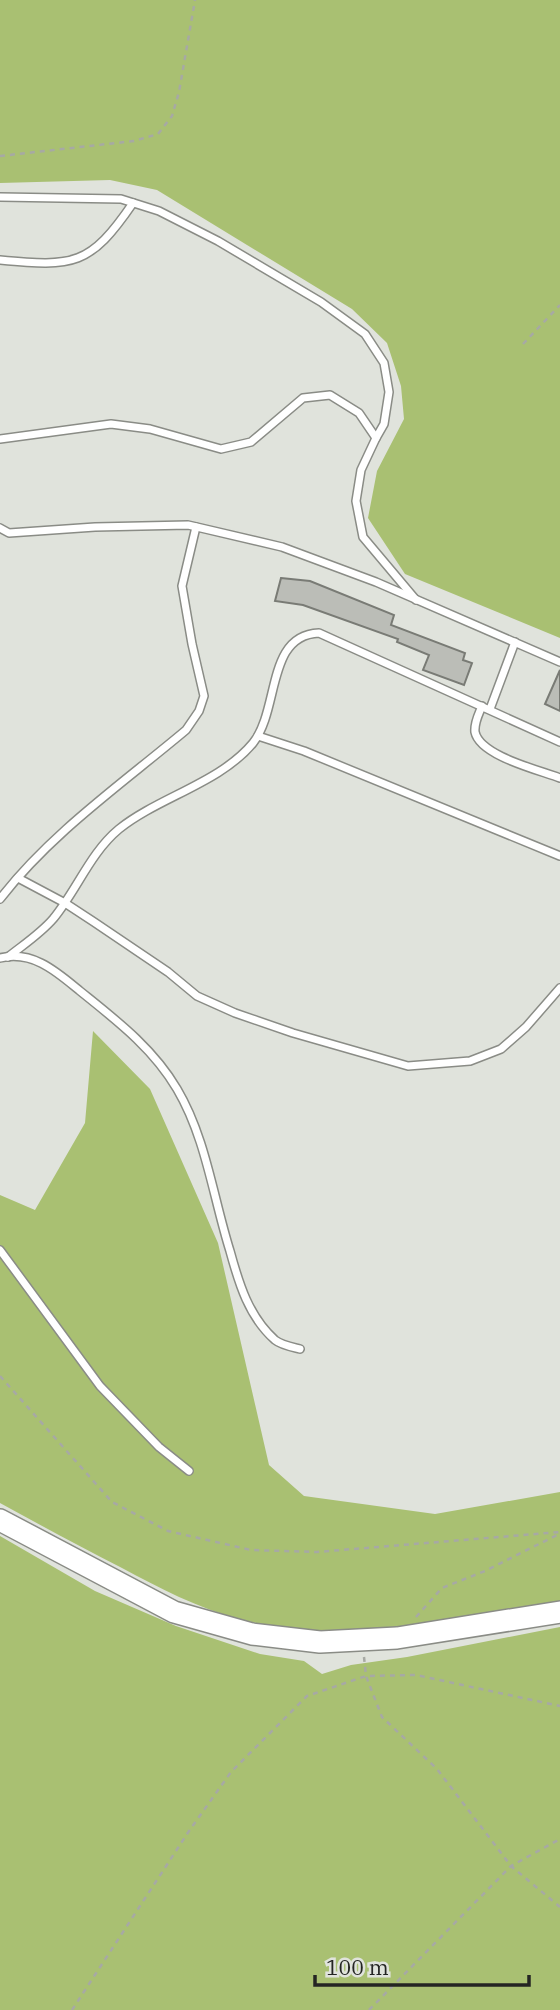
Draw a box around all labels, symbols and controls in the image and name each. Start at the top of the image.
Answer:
scale bar [315,1944,528,1988]
text: 100 m [326,1953,389,1981]

